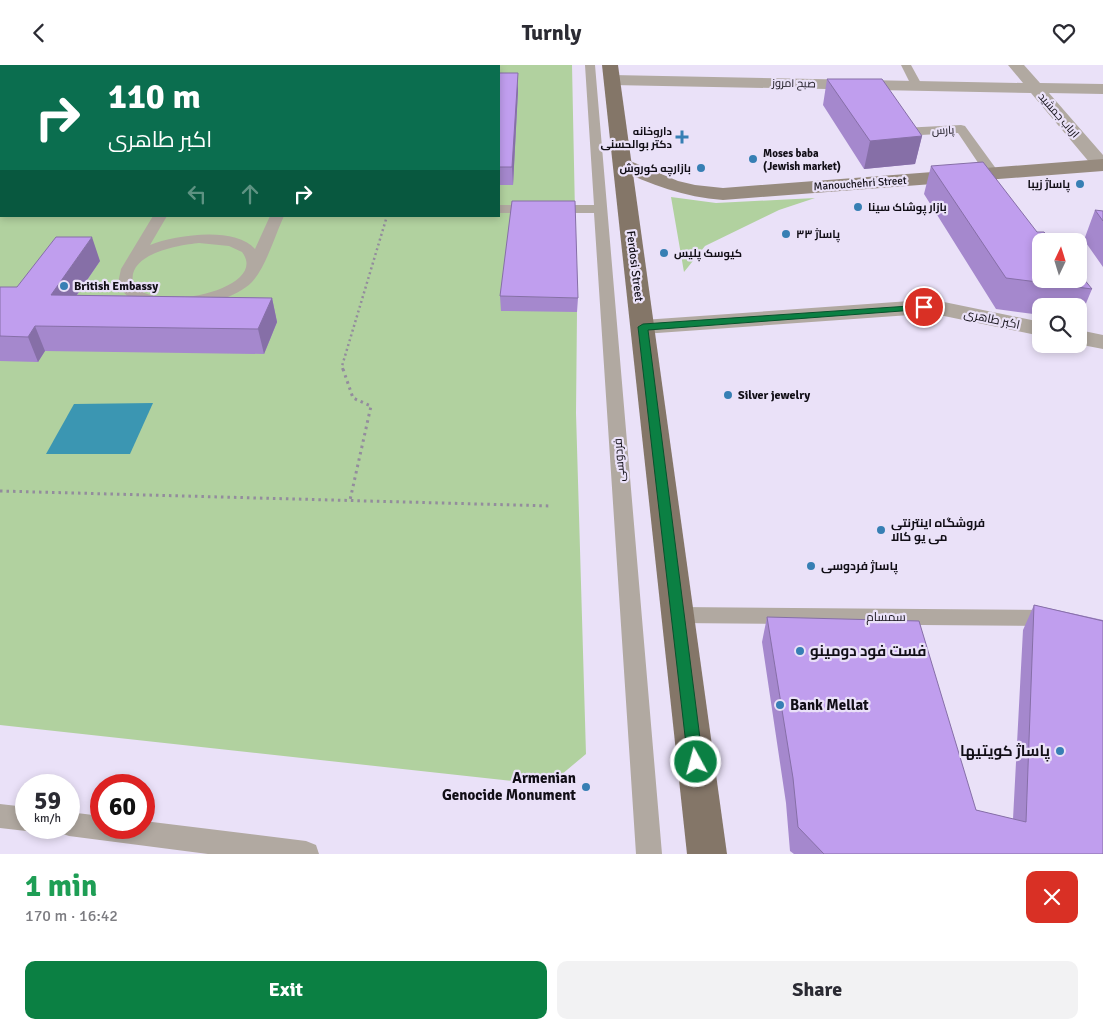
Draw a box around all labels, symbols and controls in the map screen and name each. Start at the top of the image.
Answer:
icon: back [25,19,53,47]
text: Turnly [522,19,581,46]
icon: heart [1050,19,1078,47]
text: 110 m [108,75,201,118]
street label: صبح امروز [771,77,816,91]
icon: right [25,85,90,150]
street label: ارباب جمشید [1036,90,1082,140]
street label: پارس [931,123,955,138]
place label: داروخانه دکتر بوالحسنی [600,125,672,152]
text: اکبر طاهری [108,126,212,153]
marker: داروخانه دکتر بوالحسنی [676,131,688,143]
place label: Moses baba (Jewish market) [763,147,841,173]
marker: Moses baba (Jewish market) [747,153,759,165]
place label: بازارچه کوروش [620,162,691,177]
marker: بازارچه کوروش [695,162,707,174]
street label: Manouchehri Street [813,174,907,193]
place label: پاساژ زیبا [1028,178,1070,193]
marker: پاساژ زیبا [1074,178,1086,190]
icon: left [183,180,211,208]
icon: ahead [236,180,264,208]
icon: right [289,180,317,208]
marker: بازار پوشاک سینا [852,201,864,213]
place label: بازار پوشاک سینا [868,201,947,216]
marker: پاساژ ۳۳ [780,228,792,240]
place label: پاساژ ۳۳ [796,228,840,243]
street label: Ferdosi Street [623,230,646,302]
north arrow [1032,233,1088,287]
map controls [1032,233,1087,353]
marker: کیوسک پلیس [658,247,670,259]
place label: کیوسک پلیس [674,247,742,262]
place label: British Embassy [74,279,158,294]
marker: British Embassy [58,280,70,292]
pin [903,286,945,328]
icon: arrive [910,293,938,321]
button: search [1032,298,1087,353]
street label: اکبر طاهری [963,306,1021,333]
place label: Silver jewelry [738,388,810,403]
marker: Silver jewelry [722,389,734,401]
street label: فردوسی [610,438,629,482]
place label: فروشگاه اینترنتی می یو کالا [891,516,985,545]
marker: فروشگاه اینترنتی می یو کالا [875,524,887,536]
place label: پاساژ فردوسی [821,559,898,575]
marker: پاساژ فردوسی [805,560,817,572]
street label: سمسام [866,610,906,625]
place label: فست فود دومینو [810,642,926,660]
marker: فست فود دومینو [794,645,806,657]
place label: Bank Mellat [790,696,869,714]
marker: Bank Mellat [774,699,786,711]
position arrow [669,735,721,787]
place label: پاساژ کویتیها [960,742,1051,762]
marker: پاساژ کویتیها [1054,745,1066,757]
place label: Armenian Genocide Monument [442,769,576,804]
speed limit sign: 60 [90,774,155,839]
marker: Armenian Genocide Monument [580,781,592,793]
text: 59 [34,785,61,816]
text: km/h [34,811,61,826]
text: 1 min [25,868,97,905]
button: close [1026,871,1078,923]
text: 170 m · 16:42 [25,906,118,926]
button: Exit [25,961,547,1019]
button: Share [557,961,1078,1019]

